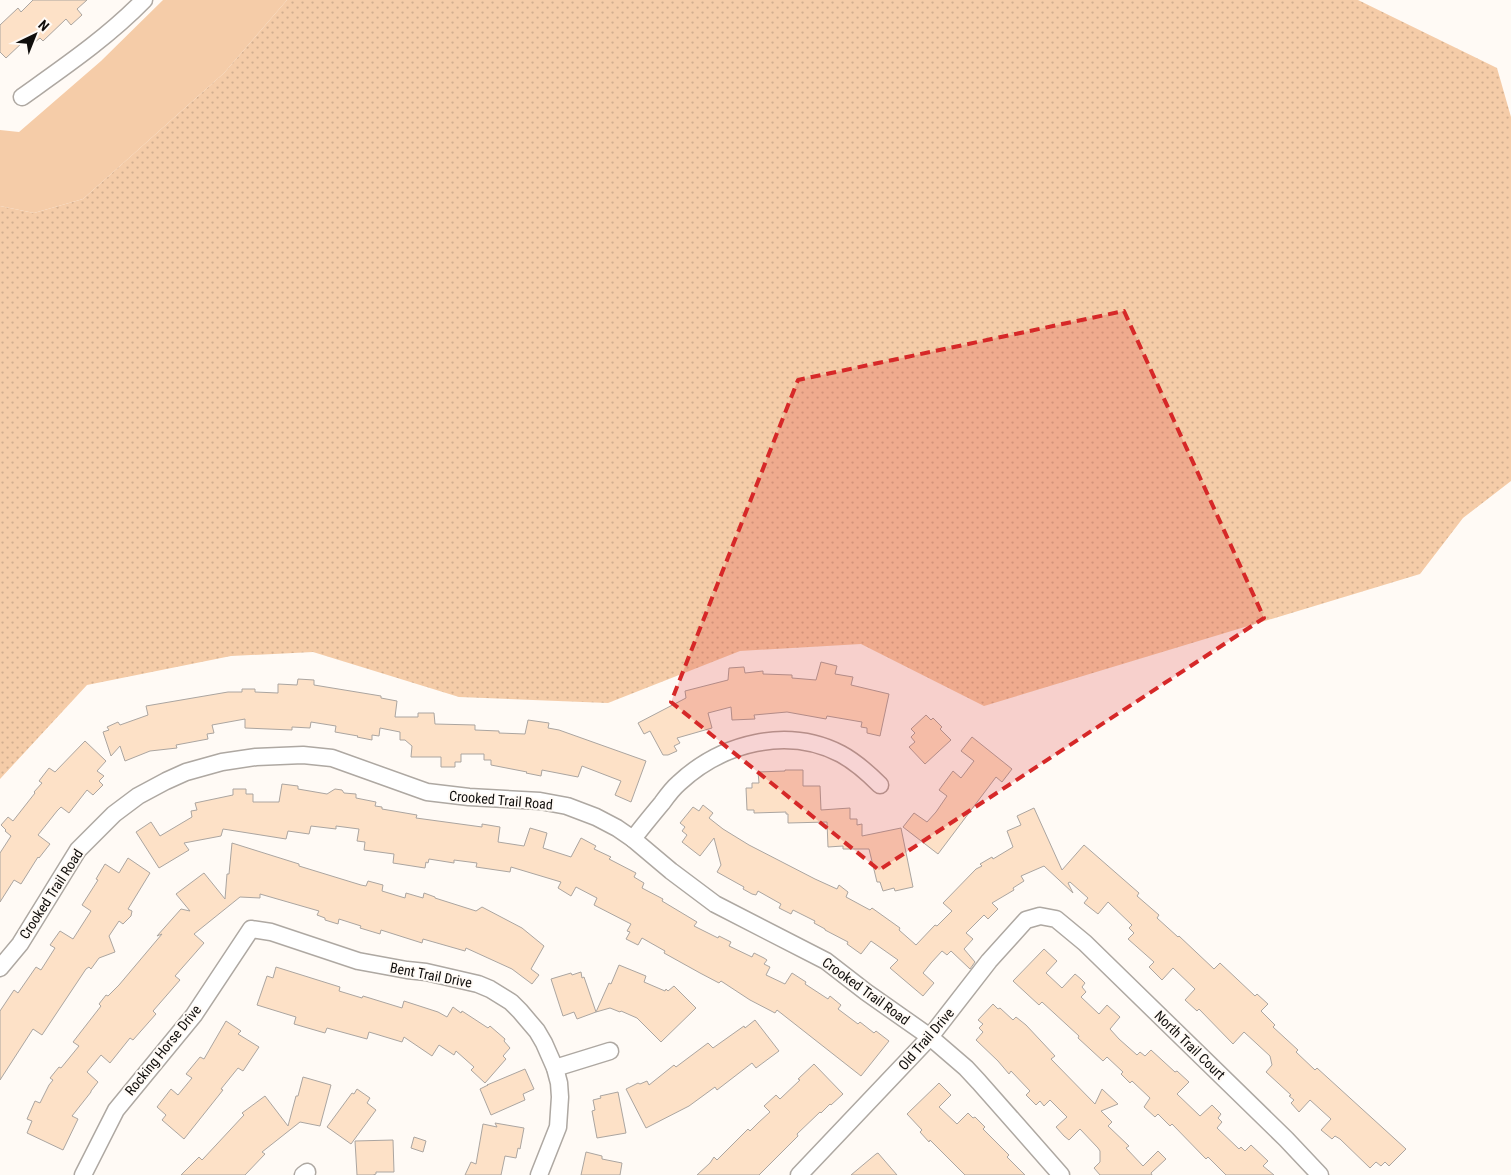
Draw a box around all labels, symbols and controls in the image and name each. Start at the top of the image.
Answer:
north arrow [10,10,60,60]
text: N [35,17,52,34]
street label: Crooked Trail Road [449,787,553,813]
street label: Crooked Trail Road [16,846,86,942]
street label: Crooked Trail Road [819,954,913,1028]
street label: Bent Trail Drive [389,959,474,991]
street label: Rocking Horse Drive [122,1001,205,1098]
street label: Old Trail Drive [895,1005,957,1073]
street label: North Trail Court [1151,1007,1229,1083]

